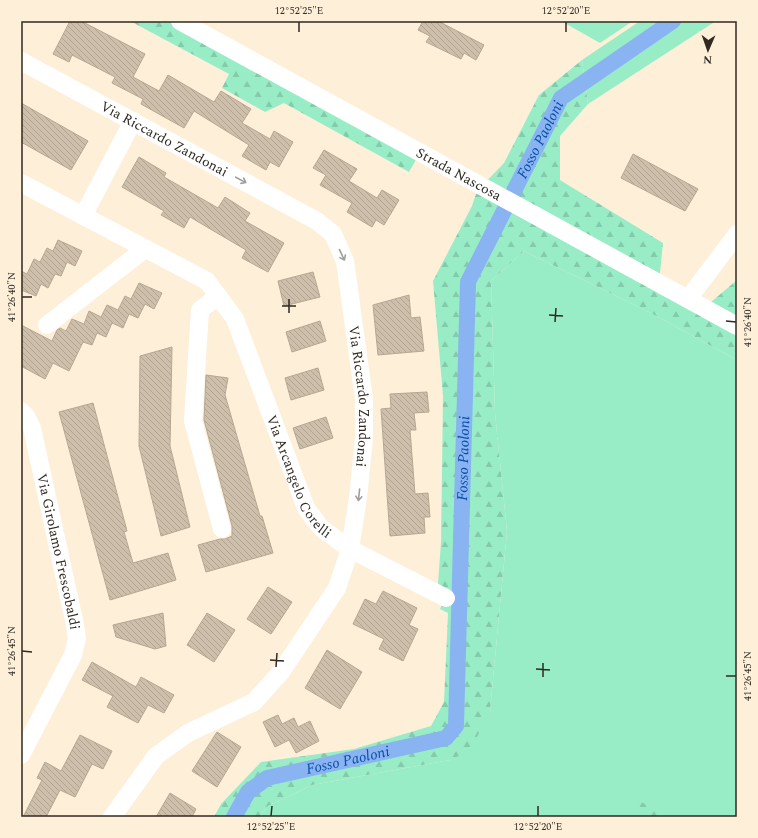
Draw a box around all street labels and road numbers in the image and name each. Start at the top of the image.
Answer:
street label: Via Riccardo Zandonai [97,95,232,182]
street label: Strada Nascosa [412,142,506,206]
street label: Via Riccardo Zandonai [343,324,375,468]
street label: Via Arcangelo Corelli [261,412,336,543]
street label: Via Girolamo Frescobaldi [32,472,86,631]

